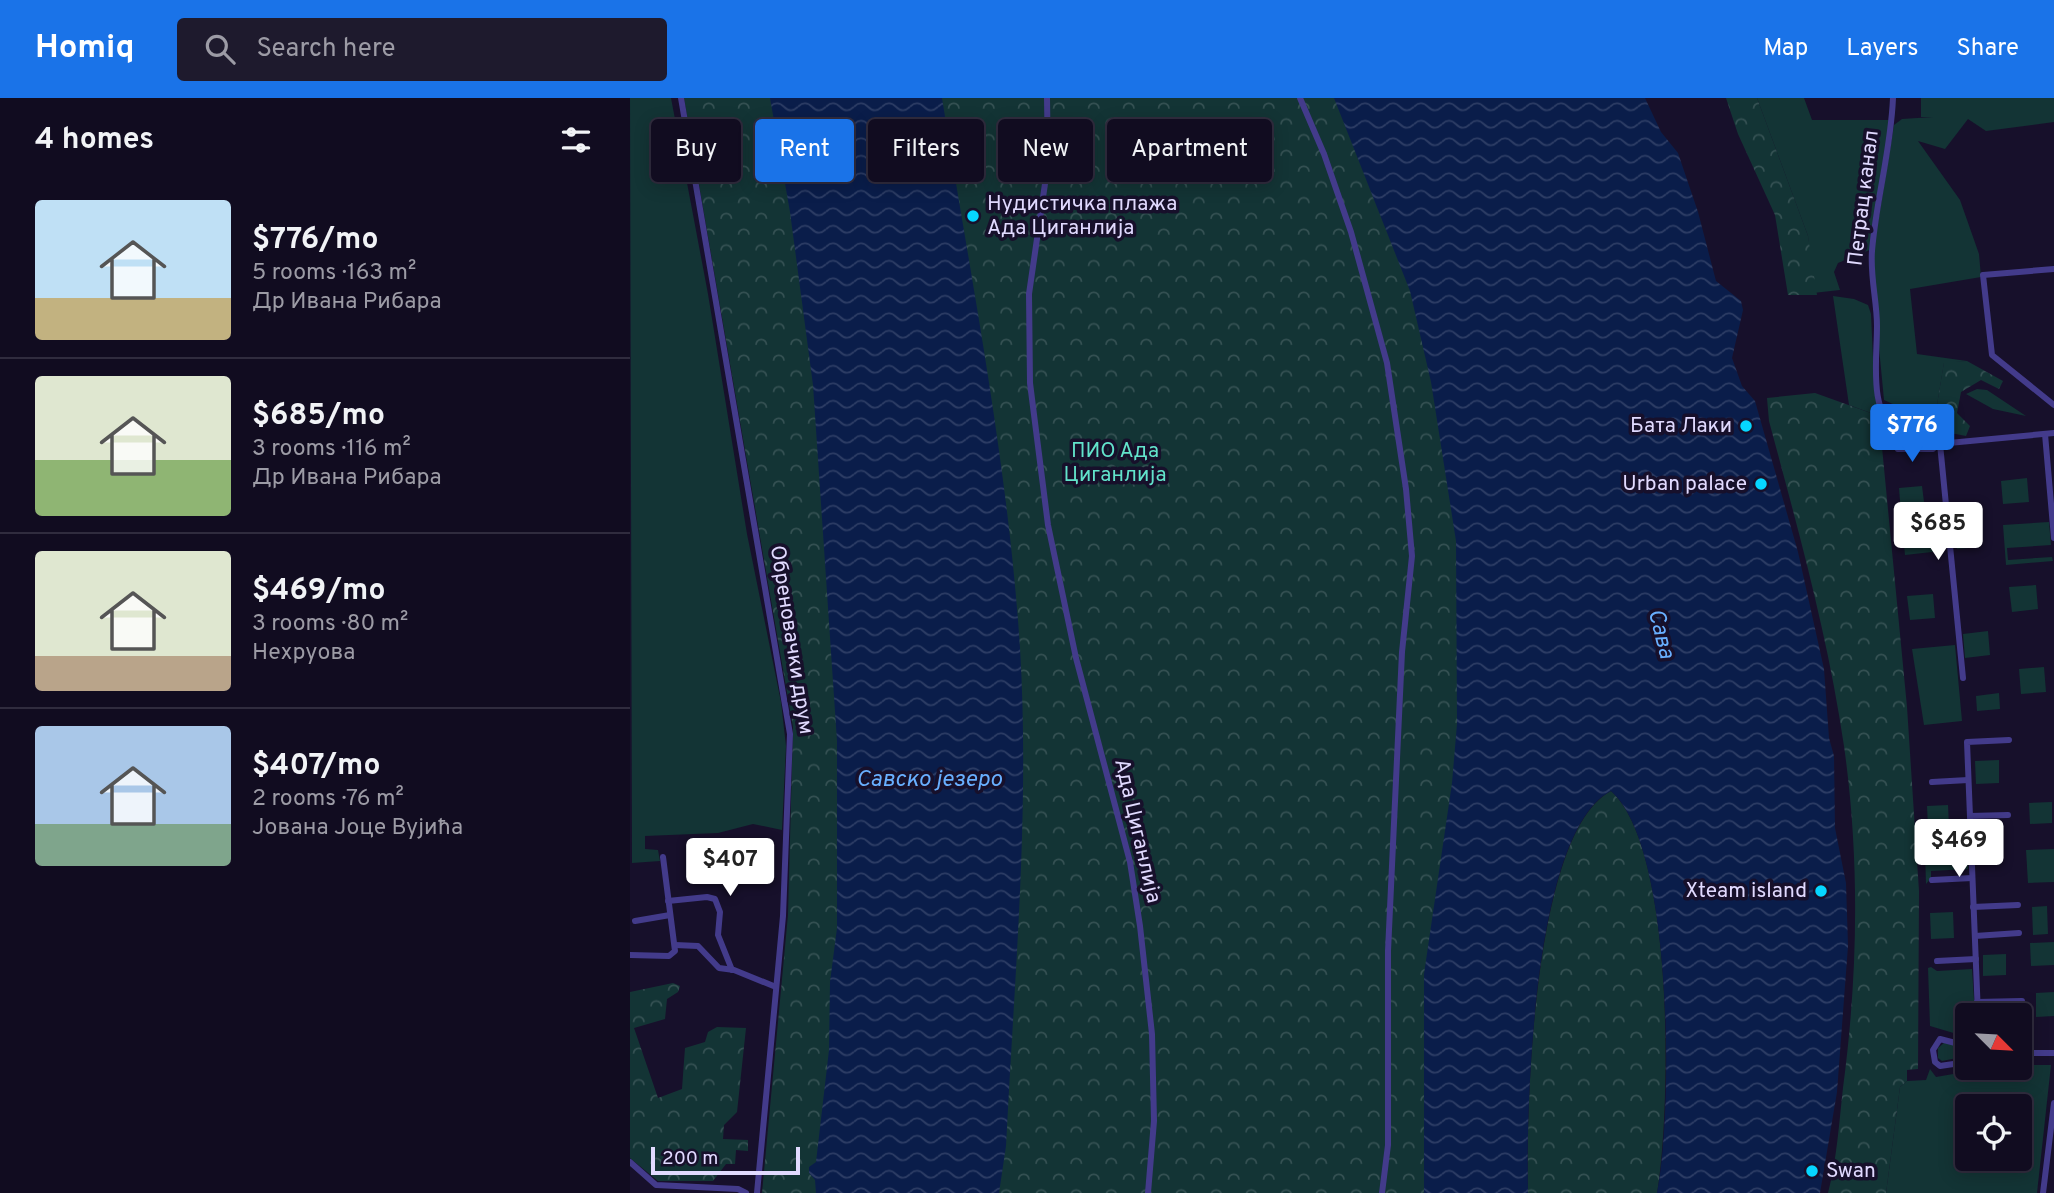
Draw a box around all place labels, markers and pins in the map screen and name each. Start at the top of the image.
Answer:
place label: Нудистичка плажа Ада Циганлија [987,191,1177,242]
marker: Нудистичка плажа Ада Циганлија [965,208,981,224]
pin: $776 [1871,404,1953,464]
place label: Бата Лаки [1630,413,1732,440]
marker: Бата Лаки [1738,418,1754,434]
place label: Urban palace [1622,471,1747,498]
marker: Urban palace [1753,476,1769,492]
pin: $685 [1897,503,1979,562]
pin: $469 [1918,820,2000,879]
pin: $407 [689,838,771,898]
place label: Xteam island [1686,878,1807,905]
marker: Xteam island [1813,883,1829,899]
place label: Swan [1826,1158,1876,1185]
marker: Swan [1804,1163,1820,1179]

